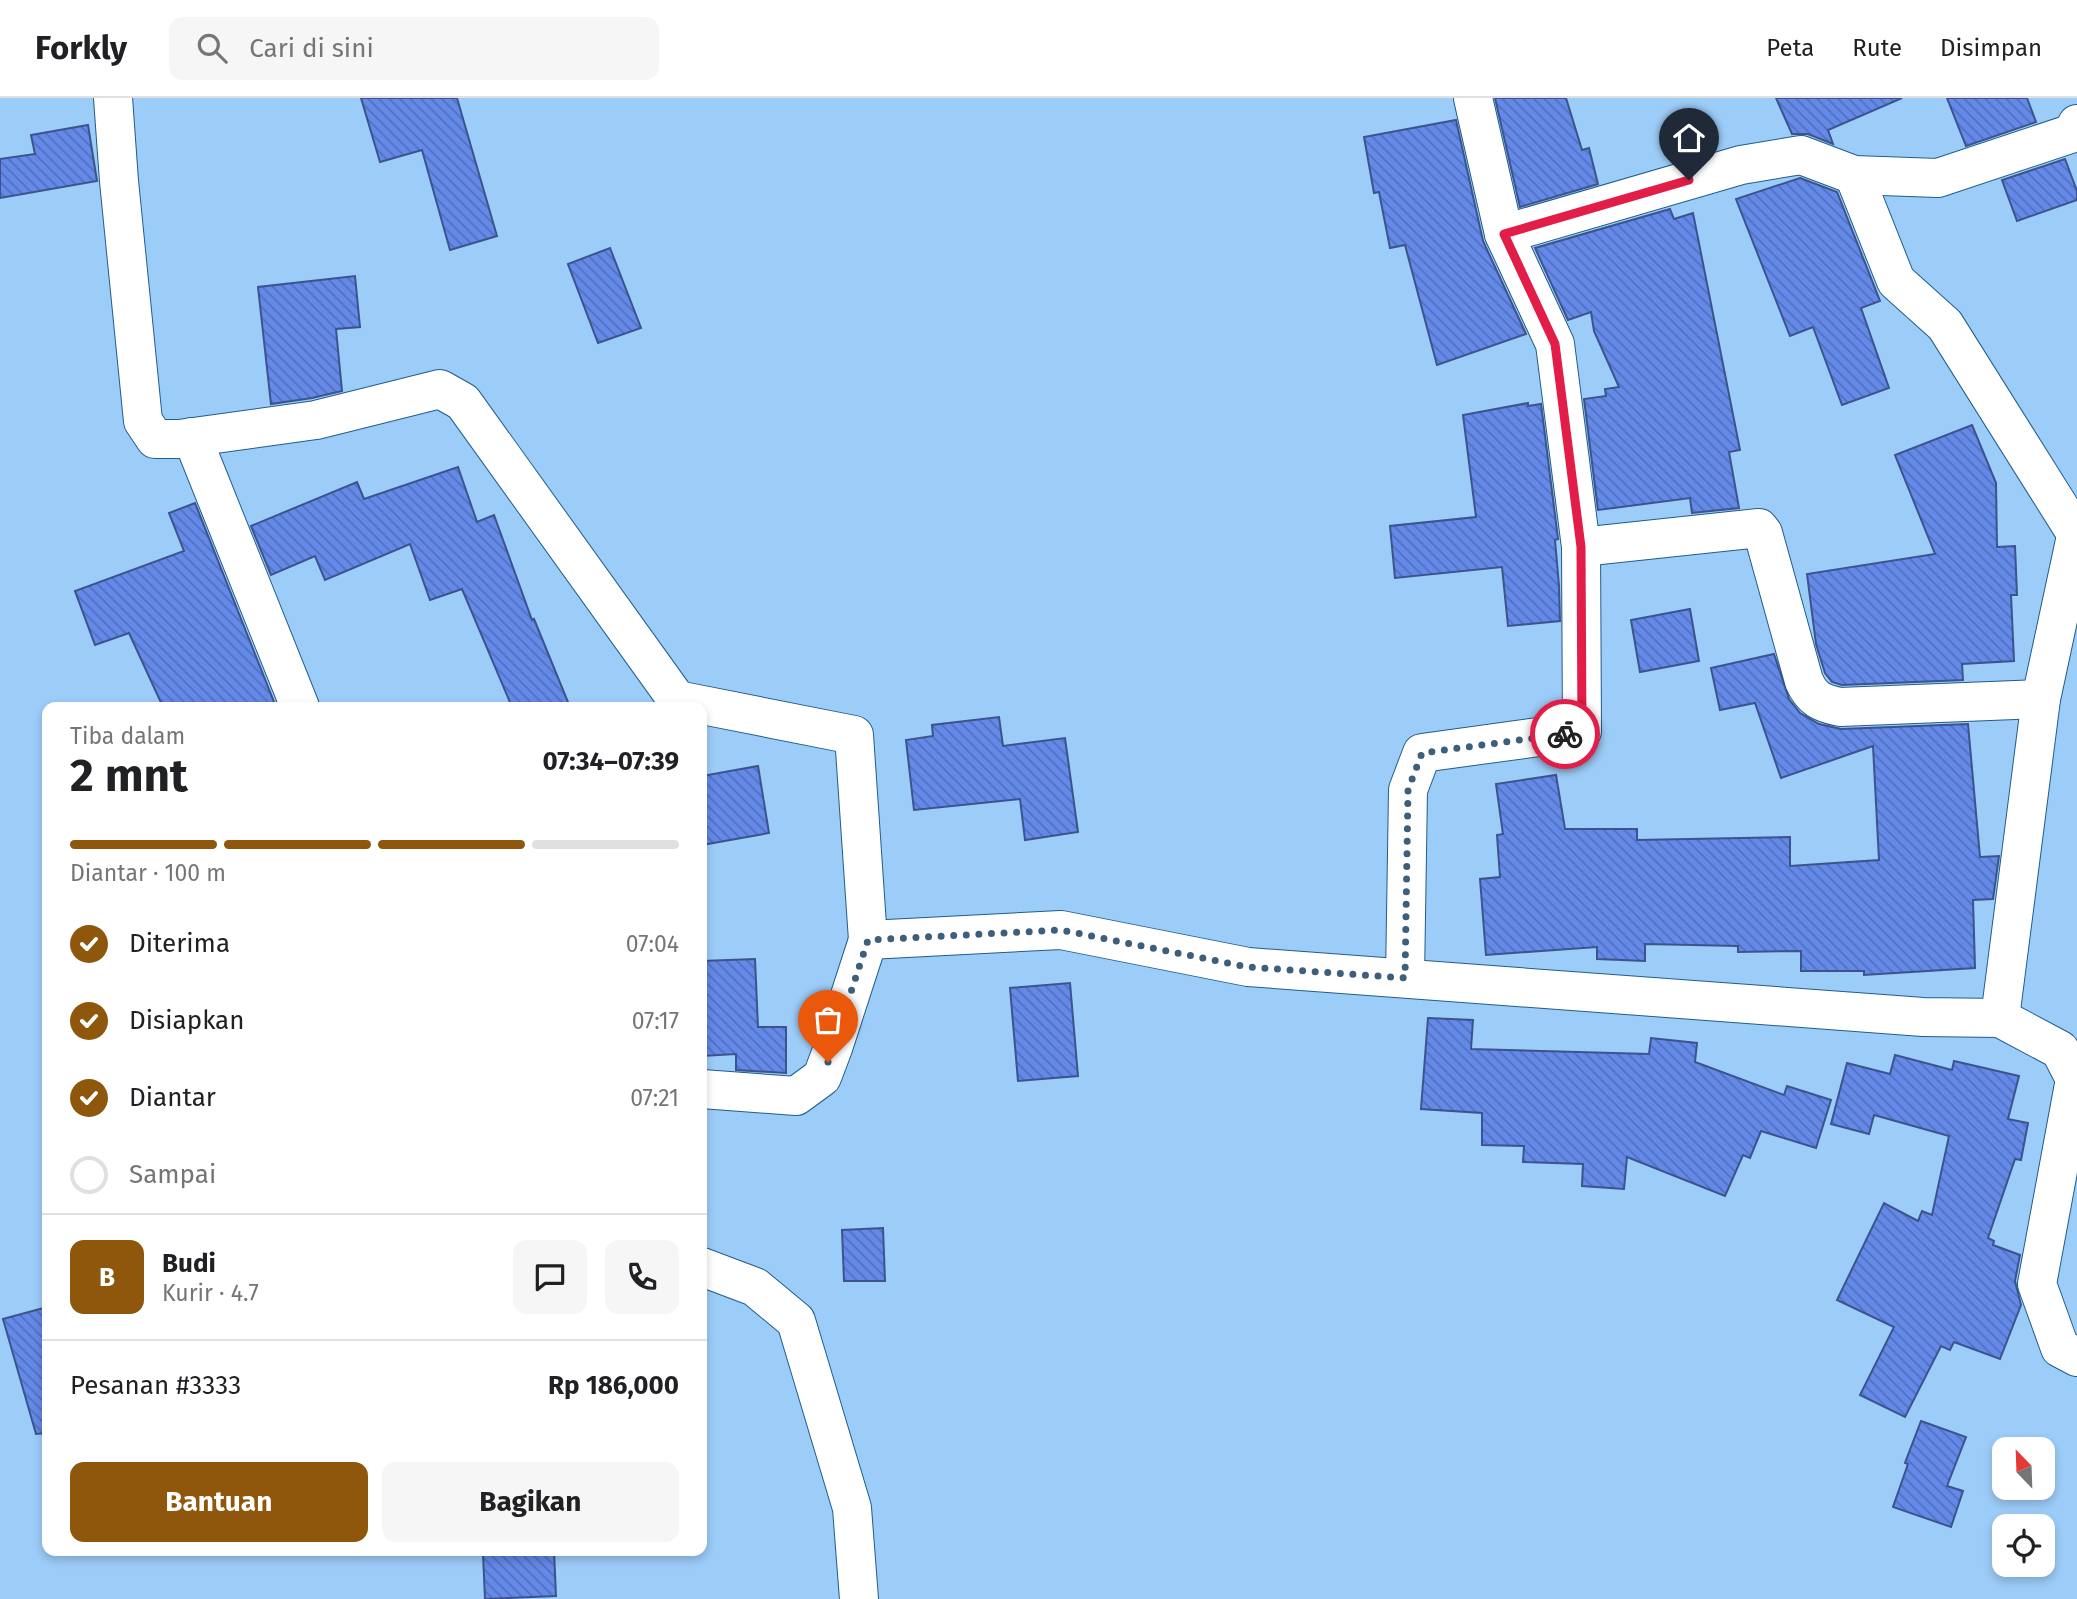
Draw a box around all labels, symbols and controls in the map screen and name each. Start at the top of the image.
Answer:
search box [169,17,659,80]
text: Forkly [35,28,127,68]
icon: search [193,29,231,67]
text: Cari di sini [249,33,374,64]
text: Peta [1766,34,1814,62]
text: Rute [1852,34,1902,62]
text: Disimpan [1940,34,2042,62]
pin [1659,108,1719,180]
icon: home [1670,119,1708,157]
courier [1530,699,1600,769]
icon: bike [1546,715,1584,753]
text: Tiba dalam [70,722,185,750]
text: 07:34–07:39 [542,746,679,777]
text: 2 mnt [70,748,188,803]
text: Diantar · 100 m [70,859,226,887]
icon: check [70,925,108,963]
text: Diterima [129,928,230,959]
text: 07:04 [626,930,679,958]
pin [798,990,858,1062]
icon: bag [809,1001,847,1039]
icon: check [70,1002,108,1040]
text: Disiapkan [129,1005,244,1036]
text: 07:17 [632,1007,679,1035]
icon: check [70,1079,108,1117]
text: Diantar [129,1082,216,1113]
text: 07:21 [630,1084,679,1112]
text: Sampai [129,1159,216,1190]
button: chat [513,1240,587,1314]
button: phone [605,1240,679,1314]
text: Budi [162,1248,216,1279]
text: B [99,1262,115,1293]
text: Kurir · 4.7 [162,1279,259,1307]
text: Pesanan #3333 [70,1370,241,1401]
text: Rp 186,000 [548,1370,679,1401]
north arrow [1992,1437,2054,1500]
map controls [1992,1437,2055,1577]
button: Bantuan [70,1462,368,1542]
button: Bagikan [382,1462,679,1542]
button: locate [1992,1514,2055,1577]

